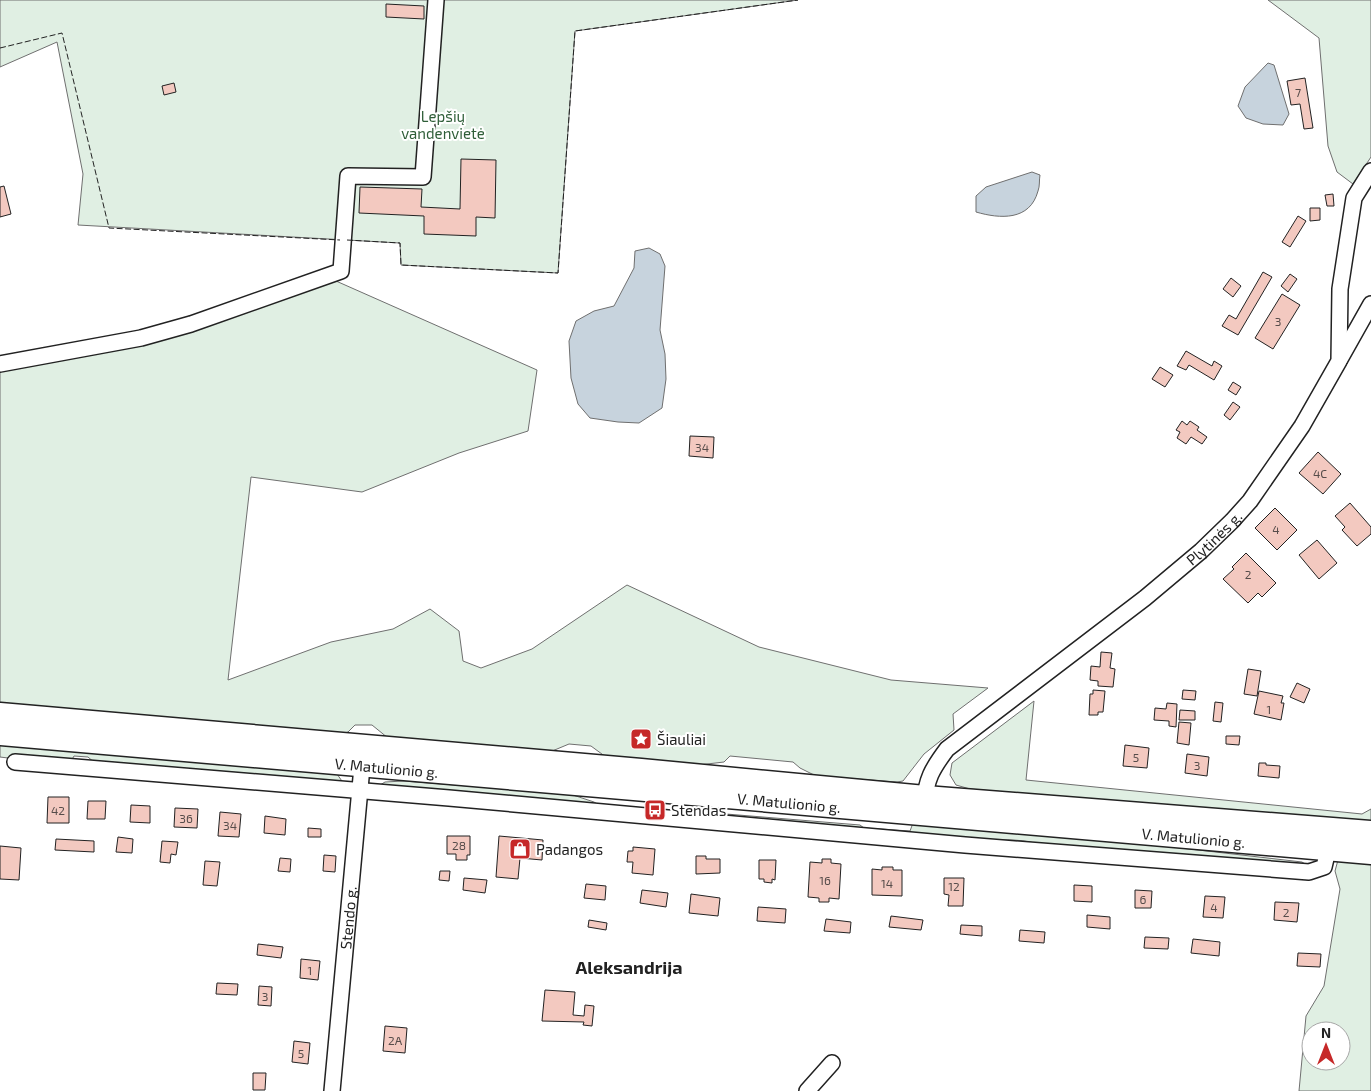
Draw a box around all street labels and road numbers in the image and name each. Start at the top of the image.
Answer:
street label: Plytinės g. [1182,507,1245,569]
street label: V. Matulionio g. [334,754,439,781]
street label: V. Matulionio g. [737,789,842,816]
street label: V. Matulionio g. [1141,824,1246,851]
street label: Stendo g. [336,885,360,950]

